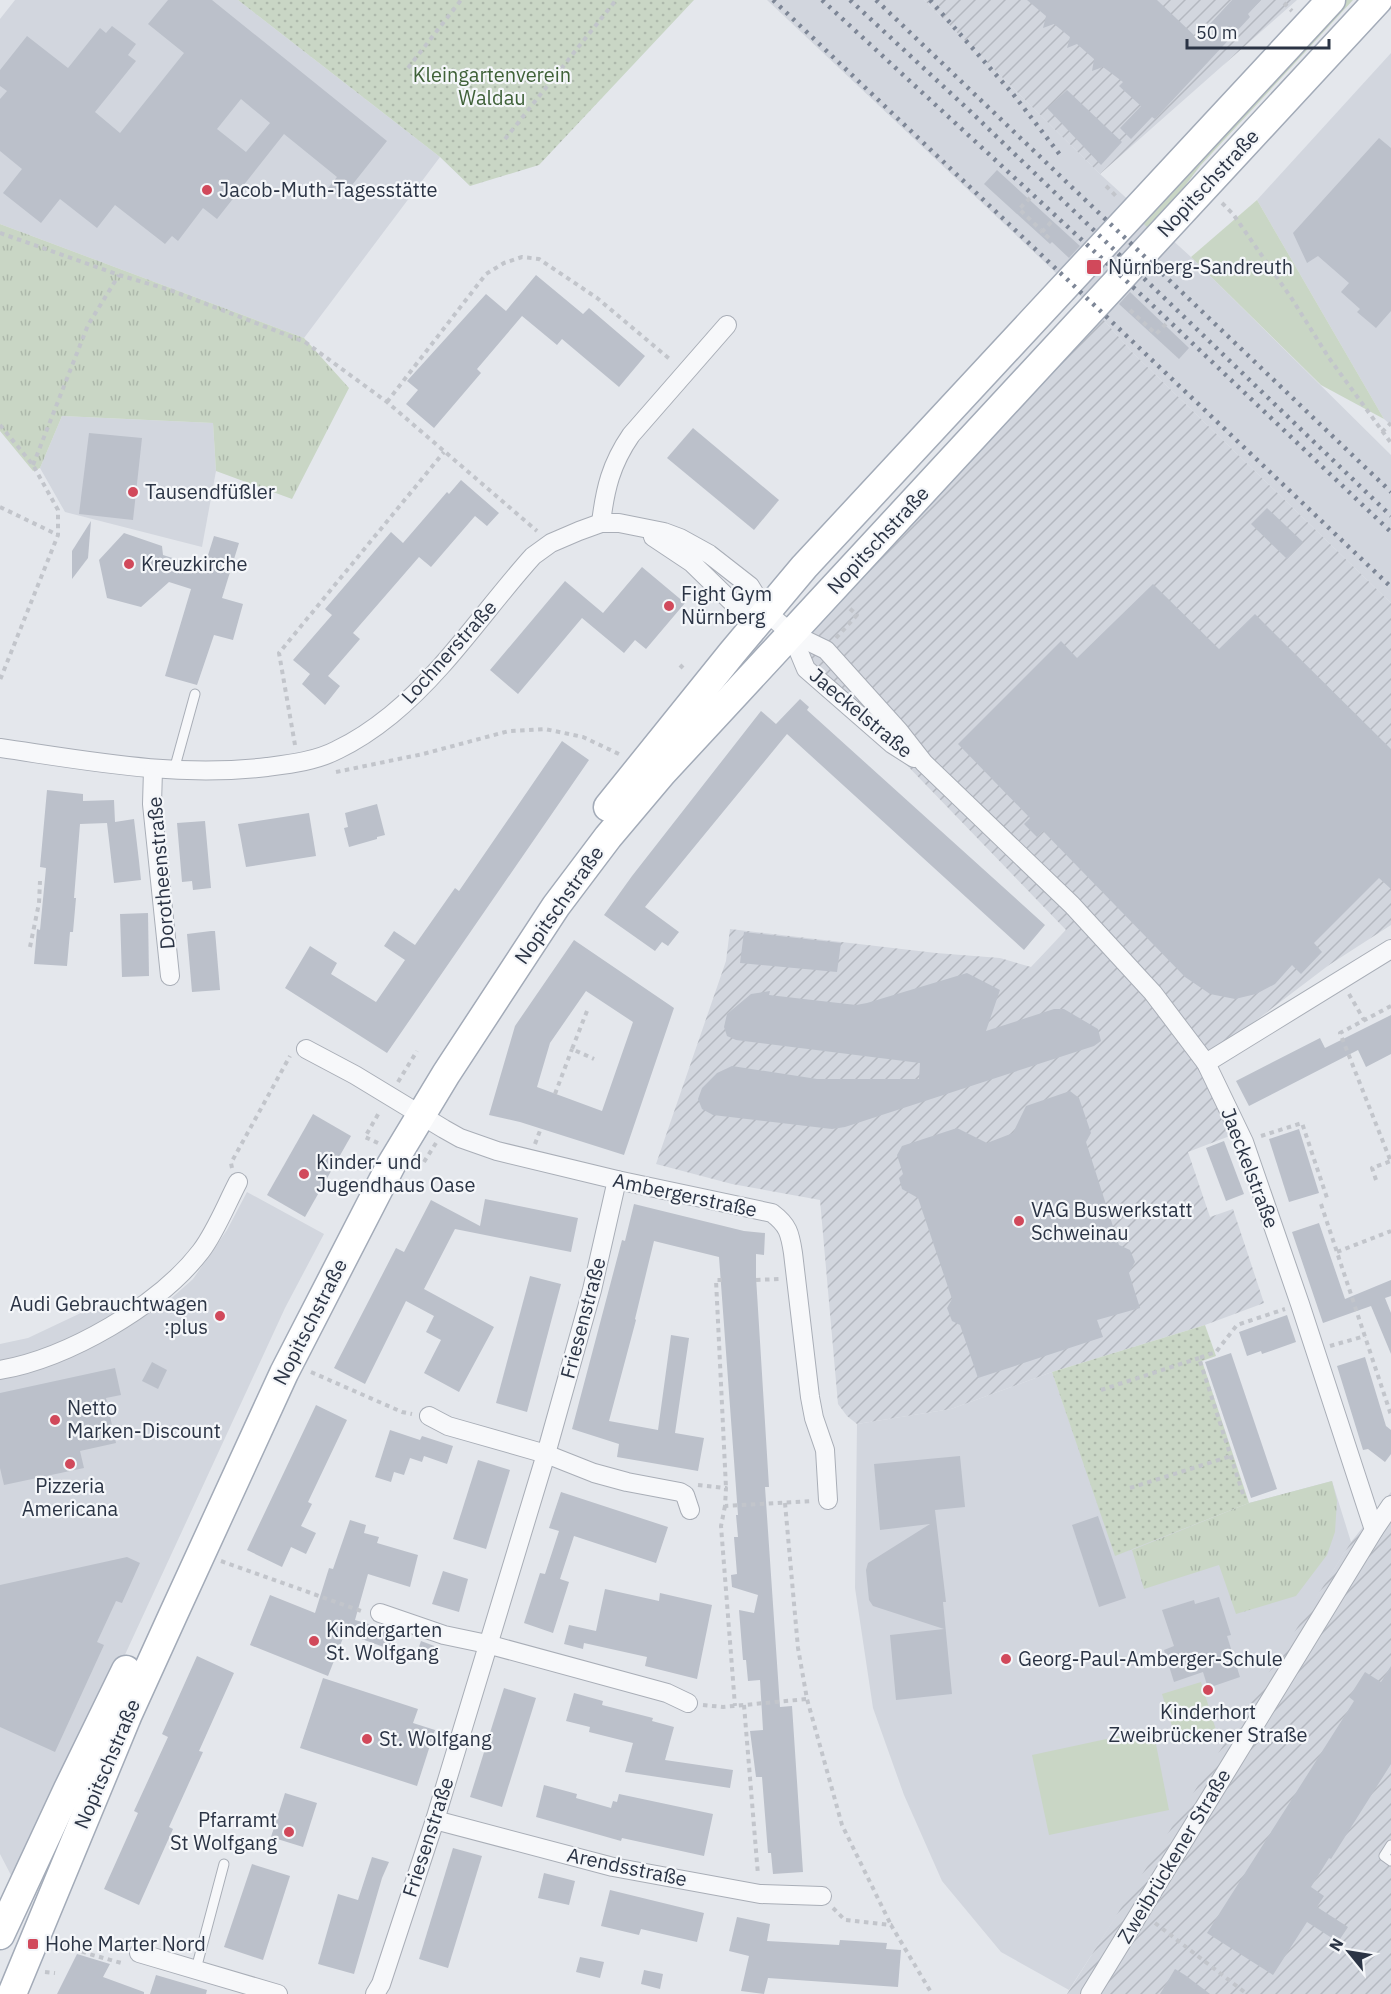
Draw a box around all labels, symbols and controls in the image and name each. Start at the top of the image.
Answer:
scale bar [1187,12,1330,50]
text: 50 m [1196,21,1238,44]
park label: Kleingartenverein Waldau [413,61,571,111]
street label: Nopitschstraße [1151,123,1265,243]
place label: Jacob-Muth-Tagesstätte [219,176,438,203]
marker: Jacob-Muth-Tagesstätte [200,183,214,197]
place label: Nürnberg-Sandreuth [1108,253,1293,280]
marker: Nürnberg-Sandreuth [1085,258,1103,276]
place label: Tausendfüßler [145,478,275,505]
street label: Nopitschstraße [821,480,935,600]
marker: Tausendfüßler [126,485,140,499]
place label: Kreuzkirche [141,550,248,577]
marker: Kreuzkirche [122,557,136,571]
place label: Fight Gym Nürnberg [681,580,772,630]
street label: Lochnerstraße [395,594,502,709]
marker: Fight Gym Nürnberg [662,599,676,613]
street label: Jaeckelstraße [804,661,919,764]
street label: Dorotheenstraße [140,796,181,950]
street label: Nopitschstraße [508,840,609,969]
street label: Jaeckelstraße [1215,1104,1286,1232]
place label: Kinder- und Jugendhaus Oase [316,1148,475,1198]
street label: Ambergerstraße [610,1166,760,1223]
marker: Kinder- und Jugendhaus Oase [297,1167,311,1181]
place label: VAG Buswerkstatt Schweinau [1031,1196,1193,1246]
marker: VAG Buswerkstatt Schweinau [1012,1214,1026,1228]
street label: Nopitschstraße [266,1254,353,1390]
street label: Friesenstraße [553,1254,612,1382]
place label: Audi Gebrauchtwagen :plus [10,1290,208,1340]
marker: Audi Gebrauchtwagen :plus [213,1309,227,1323]
place label: Netto Marken-Discount [67,1394,221,1444]
marker: Netto Marken-Discount [48,1413,62,1427]
marker: Pizzeria Americana [63,1457,77,1471]
place label: Pizzeria Americana [22,1472,119,1522]
place label: Kindergarten St. Wolfgang [326,1616,442,1666]
marker: Kindergarten St. Wolfgang [307,1634,321,1648]
place label: Georg-Paul-Amberger-Schule [1018,1645,1283,1672]
marker: Georg-Paul-Amberger-Schule [999,1652,1013,1666]
marker: Kinderhort Zweibrückener Straße [1201,1683,1215,1697]
street label: Nopitschstraße [67,1695,146,1833]
place label: Kinderhort Zweibrückener Straße [1108,1698,1308,1748]
place label: St. Wolfgang [379,1725,492,1752]
marker: St. Wolfgang [360,1732,374,1746]
street label: Zweibrückener Straße [1111,1763,1236,1948]
street label: Friesenstraße [395,1773,460,1900]
place label: Pfarramt St Wolfgang [170,1806,277,1856]
marker: Pfarramt St Wolfgang [282,1825,296,1839]
street label: Arendsstraße [565,1841,690,1892]
north arrow [1319,1922,1379,1982]
place label: Hohe Marter Nord [45,1930,206,1957]
text: N [1324,1934,1348,1955]
marker: Hohe Marter Nord [26,1937,40,1951]

